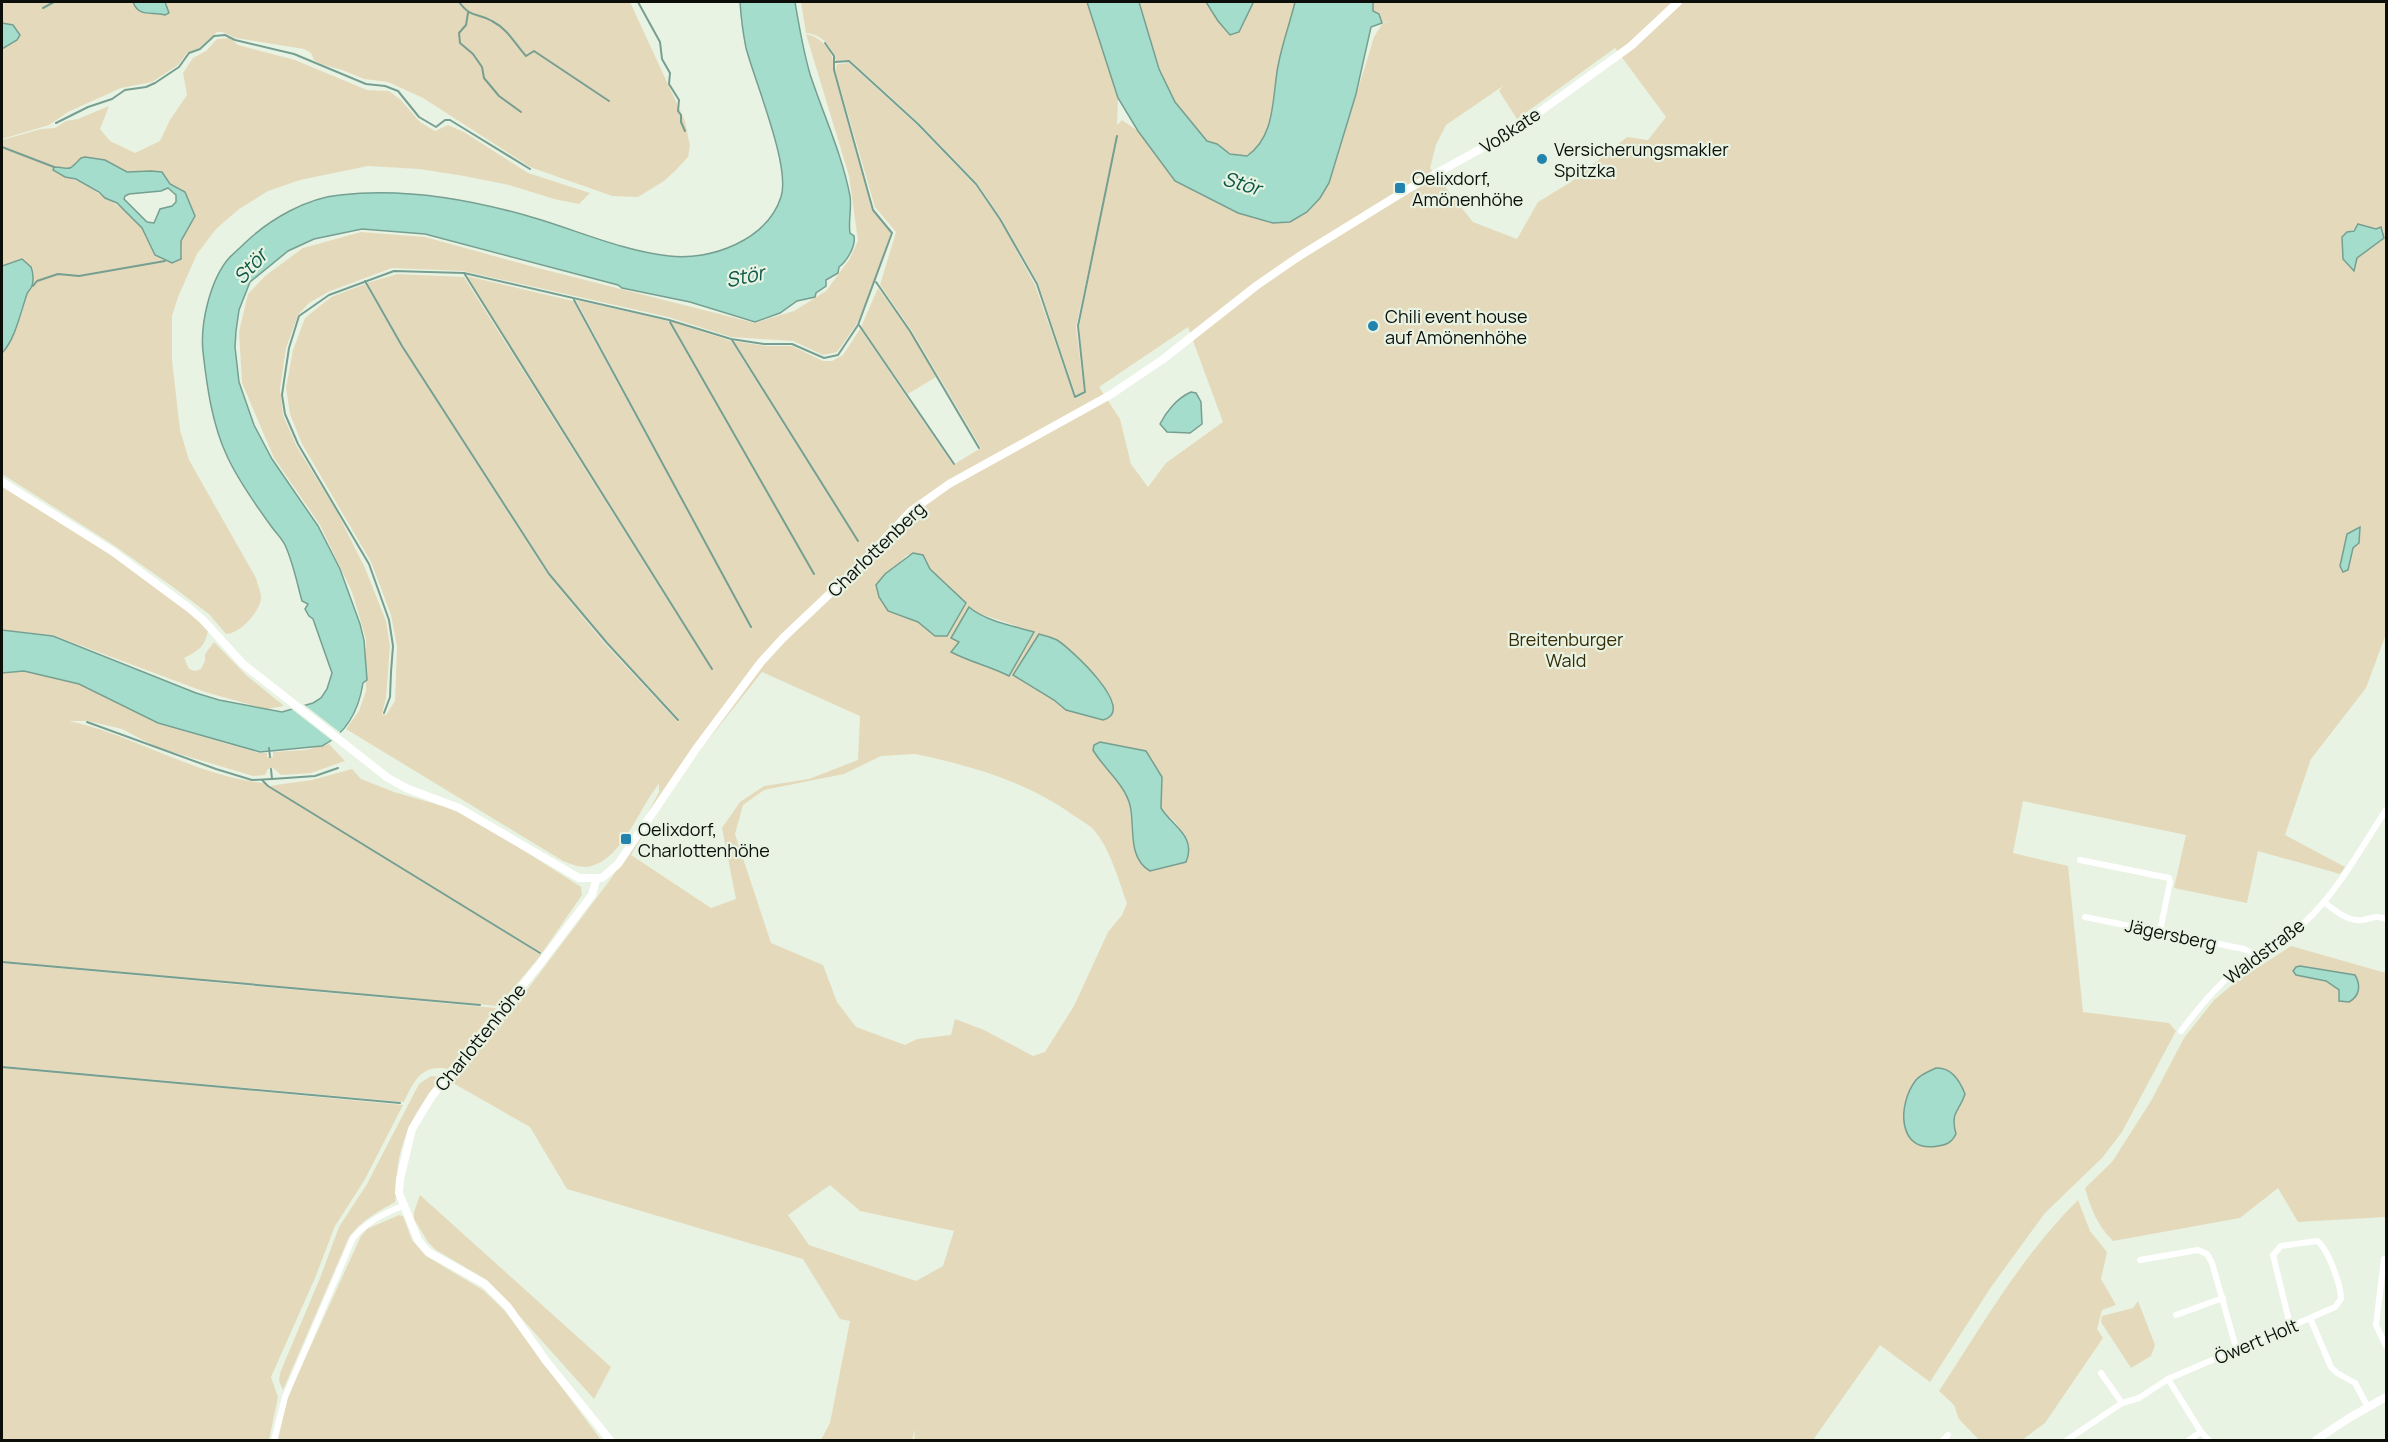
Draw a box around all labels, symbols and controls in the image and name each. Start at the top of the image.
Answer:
street label: Voßkate [1475,102,1545,158]
place label: Versicherungsmakler Spitzka [1554,137,1729,182]
marker: Versicherungsmakler Spitzka [1535,152,1549,166]
water label: Stör [1219,164,1267,202]
place label: Oelixdorf, Amönenhöhe [1412,166,1523,211]
marker: Oelixdorf, Amönenhöhe [1393,181,1407,195]
water label: Stör [227,240,275,290]
water label: Stör [723,258,770,293]
place label: Chili event house auf Amönenhöhe [1385,304,1527,349]
marker: Chili event house auf Amönenhöhe [1366,319,1380,333]
street label: Charlottenberg [822,496,930,602]
park label: Breitenburger Wald [1508,627,1624,672]
place label: Oelixdorf, Charlottenhöhe [638,817,770,862]
marker: Oelixdorf, Charlottenhöhe [619,832,633,846]
street label: Jägersberg [2123,913,2219,955]
street label: Waldstraße [2219,913,2309,989]
street label: Charlottenhöhe [429,978,531,1096]
street label: Öwert Holt [2210,1313,2302,1369]

